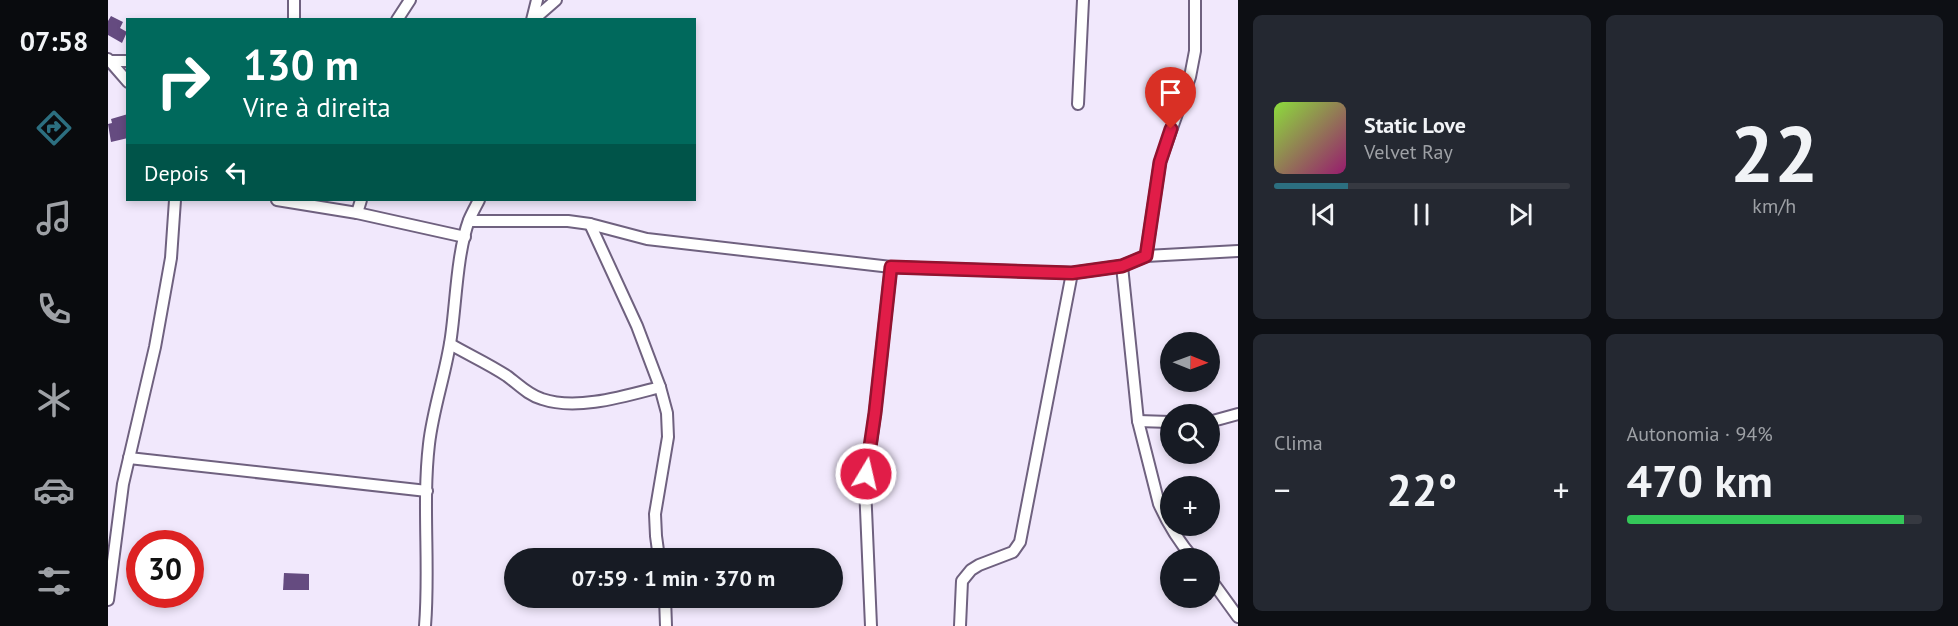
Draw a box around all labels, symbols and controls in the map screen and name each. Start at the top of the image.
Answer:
text: 07:58 [20,24,88,58]
text: 130 m [243,37,359,92]
icon: right [144,42,222,120]
pin [1145,67,1196,129]
icon: arrive [1154,76,1187,109]
text: Vire à direita [243,90,391,124]
text: 22 [1730,103,1818,204]
icon: directions [33,107,75,149]
text: Static Love [1364,111,1466,139]
text: Velvet Ray [1364,139,1453,165]
icon: left [220,156,253,189]
text: Depois [144,159,208,187]
text: km/h [1752,193,1796,219]
icon: music [33,197,75,239]
icon: previous [1307,198,1340,231]
icon: pause [1405,198,1438,231]
icon: next [1504,198,1537,231]
icon: phone [33,288,75,330]
north arrow [1160,332,1220,392]
map controls [1160,332,1220,608]
icon: climate [33,379,75,421]
button: search [1160,404,1220,464]
text: Autonomia · 94% [1627,421,1773,447]
text: Clima [1274,430,1323,456]
position arrow [834,442,898,506]
text: 470 km [1627,451,1773,509]
text: 22° [1386,460,1457,518]
text: − [1274,468,1291,511]
text: + [1553,468,1569,511]
icon: car [33,469,75,511]
button: + [1160,476,1220,536]
speed limit sign: 30 [126,530,204,608]
button: − [1160,548,1220,608]
icon: filters [33,560,75,602]
text: 07:59 · 1 min · 370 m [572,564,775,592]

